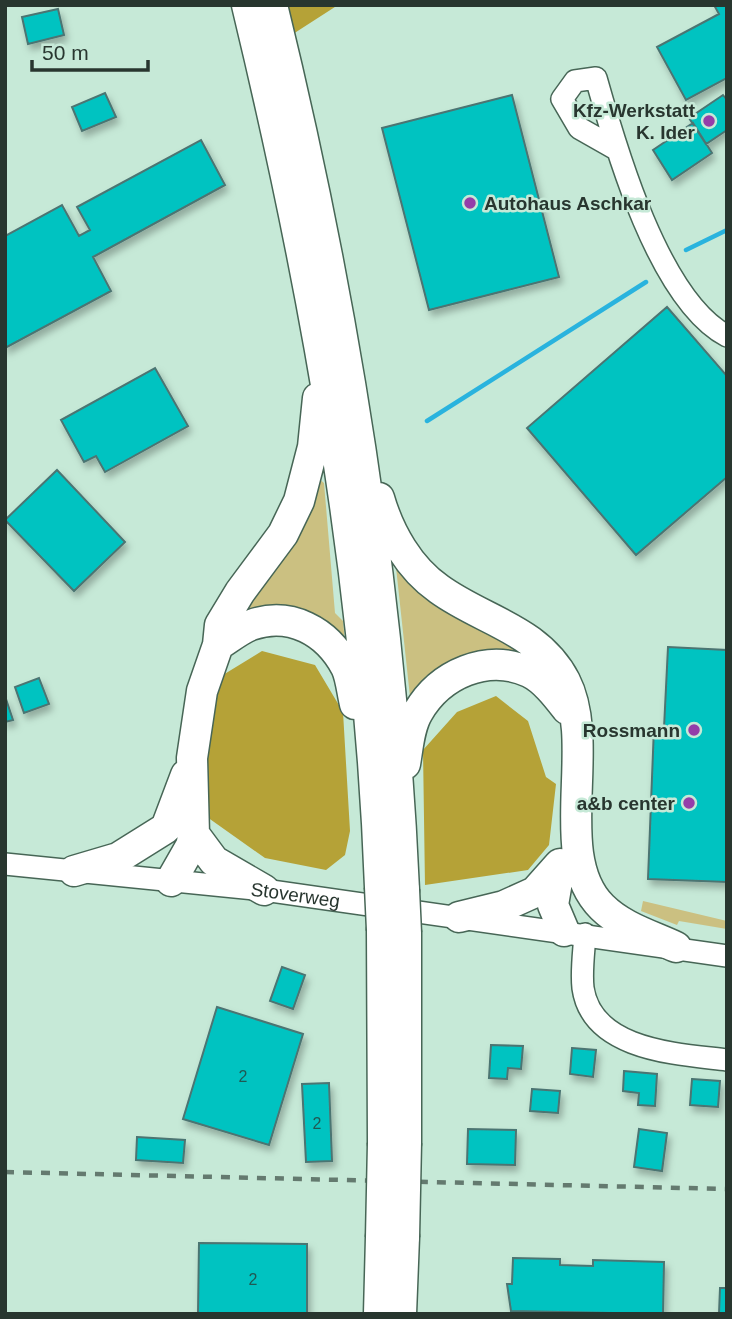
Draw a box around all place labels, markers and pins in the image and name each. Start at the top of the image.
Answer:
place label: Kfz-Werkstatt K. Ider [573,100,696,143]
marker: Kfz-Werkstatt K. Ider [701,113,717,129]
place label: Autohaus Aschkar [484,193,652,214]
marker: Autohaus Aschkar [462,195,478,211]
place label: Rossmann [583,720,680,741]
marker: Rossmann [686,722,702,738]
place label: a&b center [577,793,676,814]
marker: a&b center [681,795,697,811]

